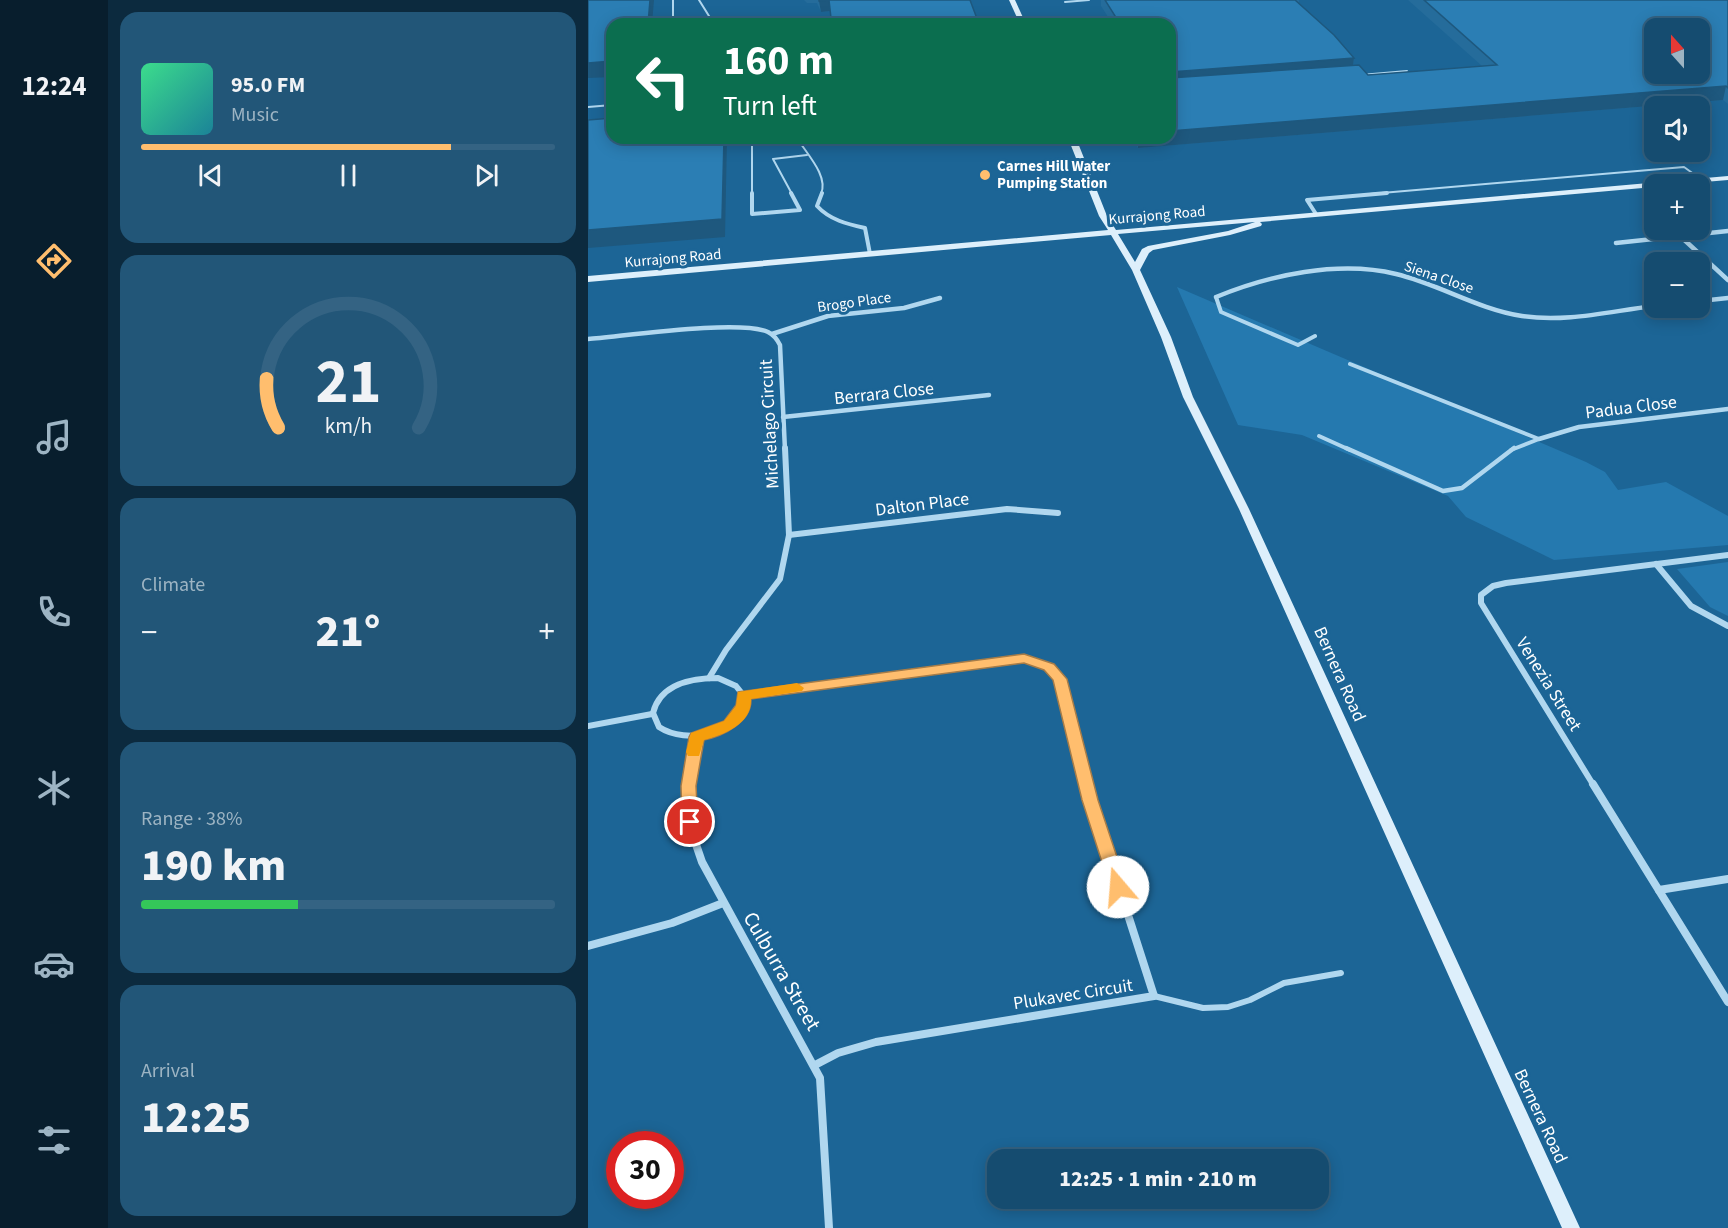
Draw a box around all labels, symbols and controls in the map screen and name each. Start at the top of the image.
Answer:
north arrow [1644,18,1710,84]
map controls [1644,18,1710,318]
text: 160 m [723,31,834,91]
icon: left [624,42,702,120]
text: 12:24 [21,67,87,106]
text: 95.0 FM [231,69,305,101]
text: Turn left [723,87,817,126]
button: sound [1644,96,1710,162]
text: Music [231,101,279,129]
place label: Carnes Hill Water Pumping Station [997,156,1110,194]
icon: previous [194,159,227,192]
icon: pause [332,159,365,192]
icon: next [470,159,503,192]
marker: Carnes Hill Water Pumping Station [978,168,992,182]
button: + [1644,174,1710,240]
street label: Kurrajong Road [1108,201,1206,230]
icon: directions [33,240,75,282]
street label: Kurrajong Road [624,244,722,273]
button: − [1644,252,1710,318]
street label: Siena Close [1401,256,1476,299]
street label: Brogo Place [816,287,892,318]
text: 21 [315,338,381,427]
street label: Michelago Circuit [754,359,785,489]
street label: Berrara Close [833,376,935,411]
street label: Padua Close [1584,389,1678,426]
text: km/h [324,411,372,442]
icon: music [33,416,75,458]
street label: Dalton Place [874,486,970,523]
text: Climate [141,571,205,599]
icon: phone [33,591,75,633]
text: 21° [316,600,380,664]
text: − [141,609,157,656]
text: + [539,609,555,656]
street label: Bernera Road [1307,623,1372,726]
street label: Venezia Street [1510,632,1587,736]
icon: climate [33,767,75,809]
pin [664,796,715,847]
text: Range · 38% [141,805,242,833]
icon: arrive [673,805,706,838]
text: 190 km [141,834,286,898]
position arrow [1086,855,1150,919]
street label: Culburra Street [736,906,828,1036]
icon: car [33,943,75,985]
street label: Plukavec Circuit [1011,973,1135,1016]
text: Arrival [141,1057,195,1085]
street label: Bernera Road [1508,1065,1573,1168]
text: 12:25 [141,1086,251,1150]
icon: filters [33,1119,75,1161]
speed limit sign: 30 [606,1131,684,1209]
text: 12:25 · 1 min · 210 m [1059,1163,1257,1195]

